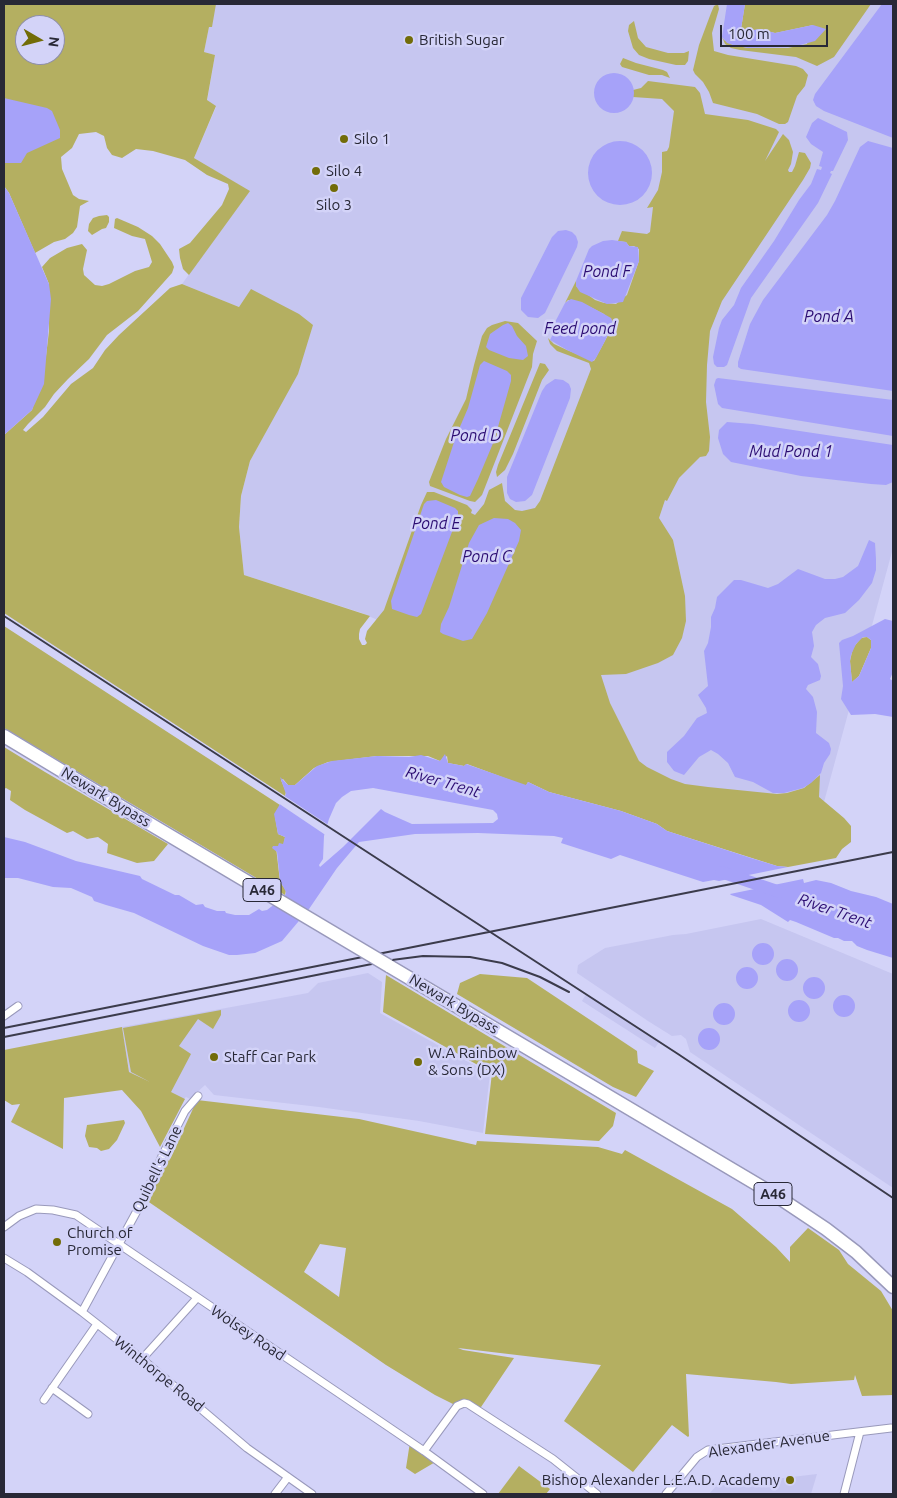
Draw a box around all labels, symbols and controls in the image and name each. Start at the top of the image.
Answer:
north arrow [15,15,65,65]
scale bar [722,15,830,47]
text: 100 m [728,25,770,42]
place label: British Sugar [419,31,504,49]
marker: British Sugar [403,34,415,46]
text: N [45,36,63,48]
place label: Silo 1 [354,130,390,148]
marker: Silo 1 [338,133,350,145]
place label: Silo 4 [326,162,362,180]
marker: Silo 4 [310,165,322,177]
marker: Silo 3 [328,182,340,194]
place label: Silo 3 [316,196,352,214]
water label: Pond F [583,262,631,282]
water label: Pond A [804,307,854,327]
water label: Feed pond [544,319,616,339]
water label: Pond D [451,426,501,446]
water label: Mud Pond 1 [749,442,833,462]
water label: Pond E [412,514,460,534]
water label: Pond C [462,547,512,567]
water label: River Trent [404,762,482,802]
street label: Newark Bypass [58,763,154,831]
road number: A46 [243,878,281,902]
water label: River Trent [796,889,874,933]
street label: Newark Bypass [406,970,502,1038]
place label: W.A Rainbow & Sons (DX) [428,1044,517,1079]
place label: Staff Car Park [224,1048,316,1066]
marker: Staff Car Park [208,1051,220,1063]
marker: W.A Rainbow & Sons (DX) [412,1056,424,1068]
street label: Quibell's Lane [128,1123,186,1215]
road number: A46 [754,1182,792,1206]
place label: Church of Promise [67,1224,132,1259]
marker: Church of Promise [51,1236,63,1248]
street label: Wolsey Road [207,1301,289,1365]
street label: Winthorpe Road [110,1332,208,1416]
street label: Alexander Avenue [707,1427,831,1461]
place label: Bishop Alexander L.E.A.D. Academy [542,1471,780,1489]
marker: Bishop Alexander L.E.A.D. Academy [784,1474,796,1486]

